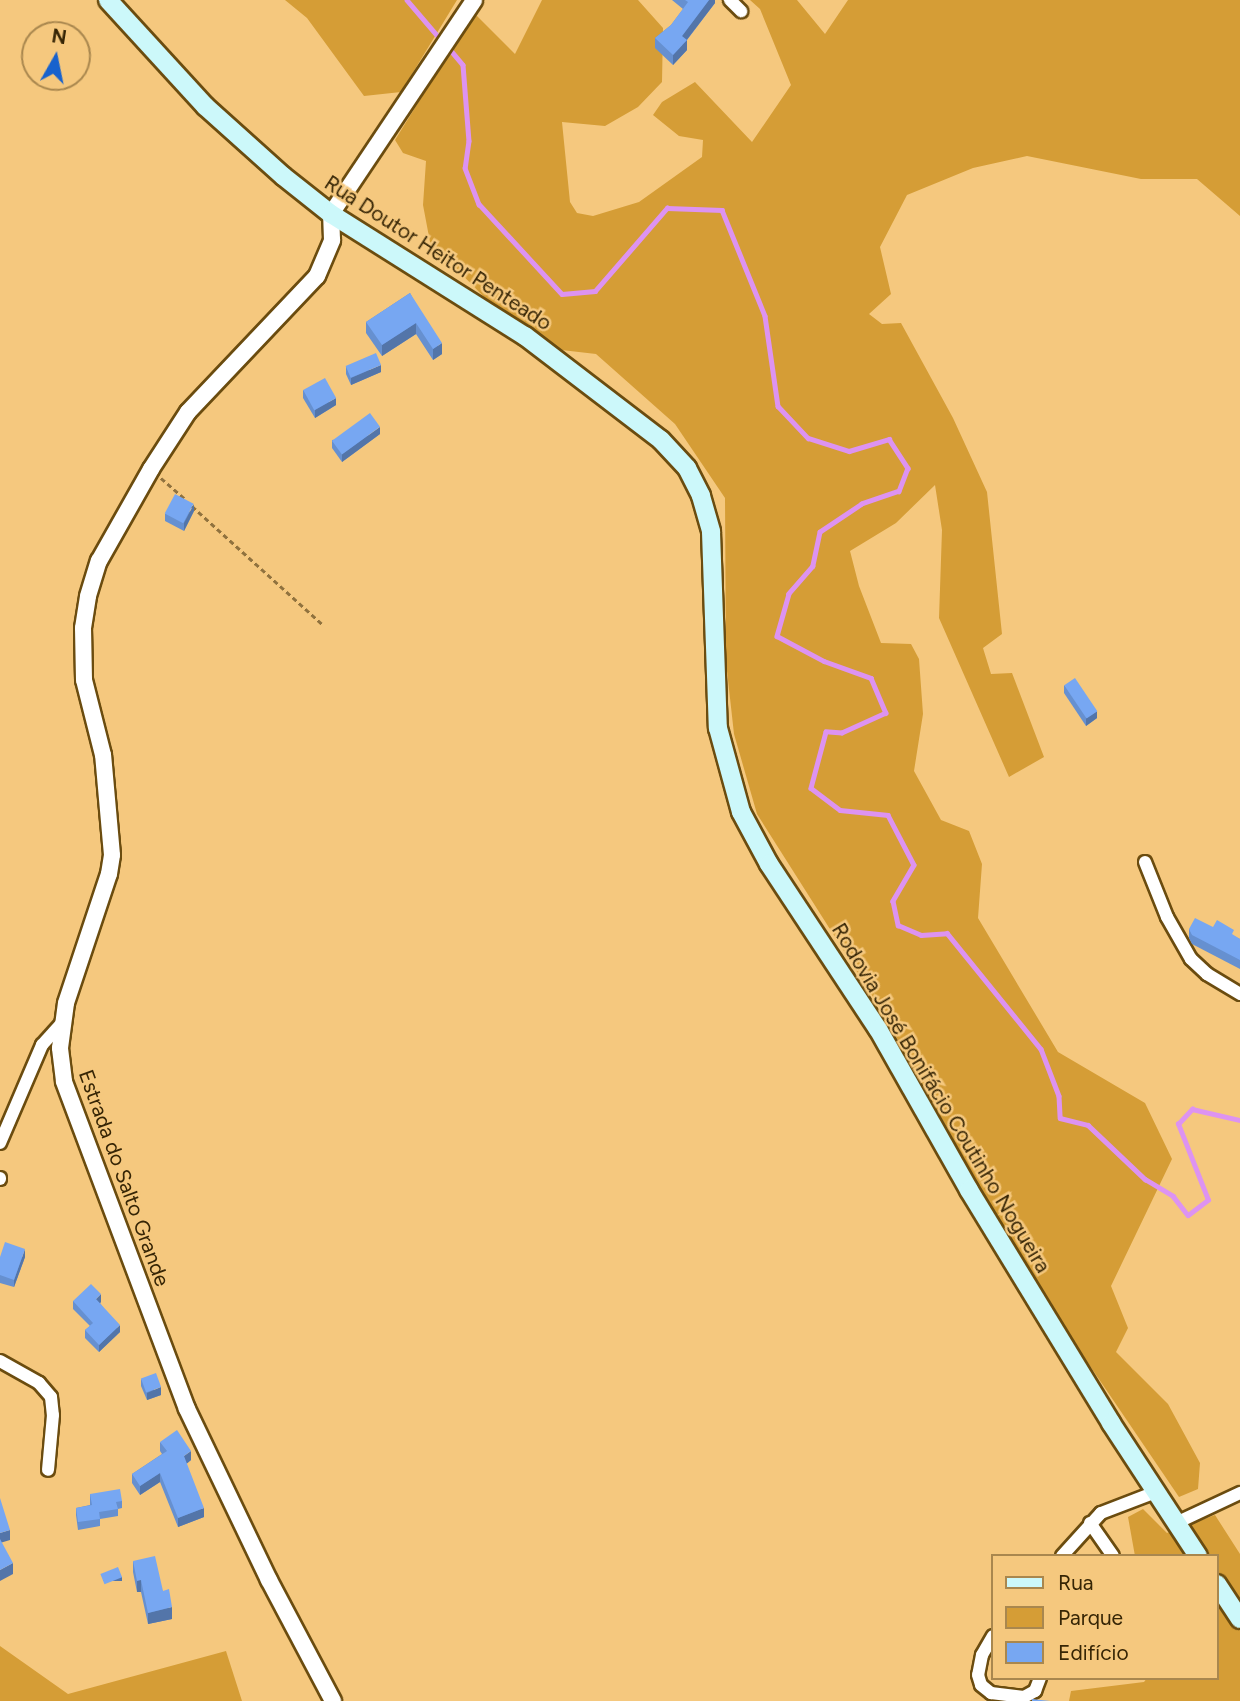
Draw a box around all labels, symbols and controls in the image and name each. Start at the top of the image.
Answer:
north arrow [21,21,91,91]
text: N [50,24,68,49]
street label: Rua Doutor Heitor Penteado [320,170,556,336]
street label: Rodovia José Bonifácio Coutinho Nogueira [826,919,1056,1277]
street label: Estrada do Salto Grande [73,1066,175,1290]
legend [992,1554,1219,1680]
text: Rua [1058,1570,1094,1595]
text: Parque [1058,1605,1123,1630]
text: Edifício [1058,1640,1129,1665]

